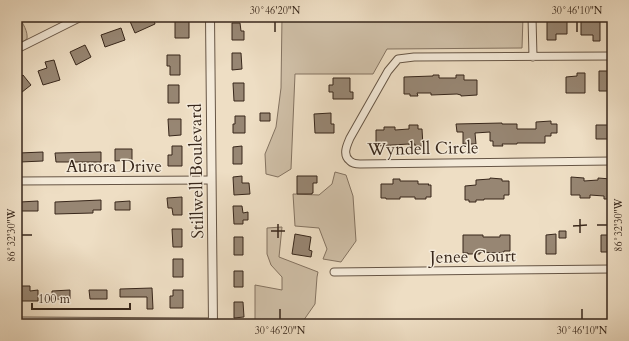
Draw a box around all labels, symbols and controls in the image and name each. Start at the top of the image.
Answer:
text: 30°46'20"N [250,4,301,18]
text: 30°46'10"N [552,4,603,18]
street label: Stillwell Boulevard [184,103,209,239]
street label: Wyndell Circle [366,136,479,161]
street label: Aurora Drive [66,155,162,178]
text: 86°32'30"W [612,197,626,252]
text: 86°32'30"W [5,207,19,262]
street label: Jenee Court [427,244,517,269]
scale bar [32,285,130,311]
text: 100 m [38,291,71,307]
text: 30°46'20"N [255,324,306,338]
text: 30°46'10"N [557,324,608,338]

